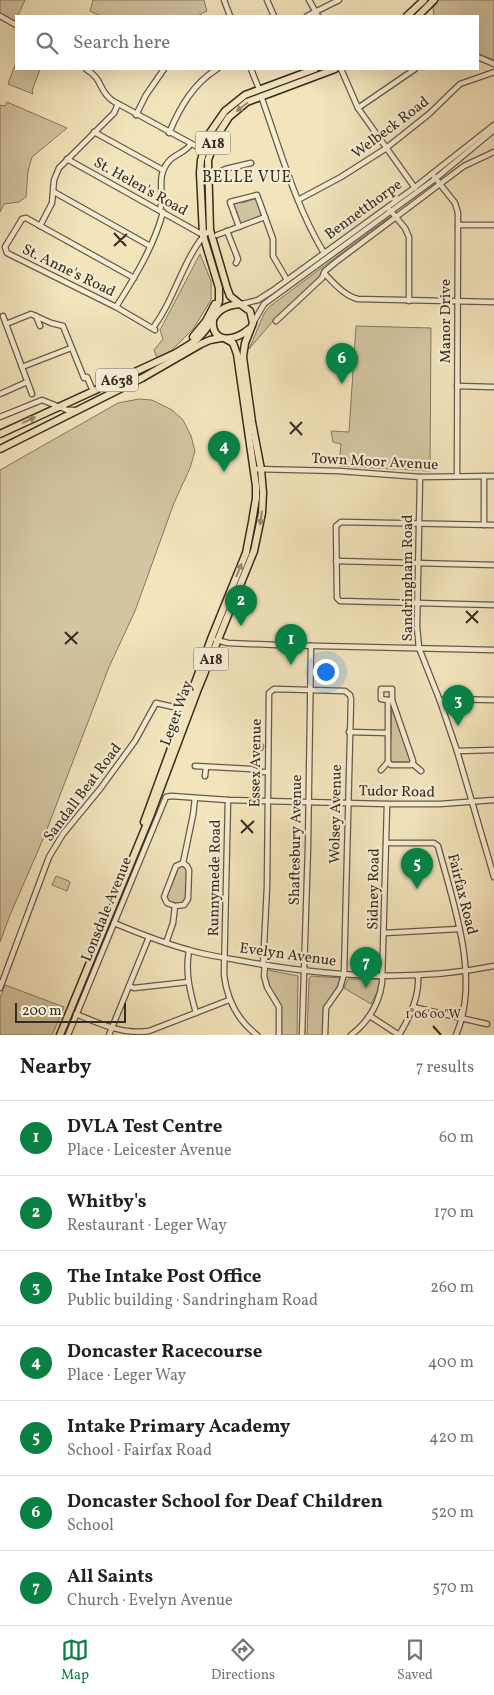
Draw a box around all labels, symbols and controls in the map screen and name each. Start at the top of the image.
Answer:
search box [15,15,479,70]
icon: search [33,29,61,57]
text: Search here [73,30,170,56]
street label: Welbeck Road [348,92,434,164]
one-way arrow [236,101,249,112]
road number: A18 [196,132,230,154]
street label: St. Helen's Road [89,153,191,222]
district label: BELLE VUE [202,167,292,189]
street label: Bennetthorpe [321,175,407,245]
street label: St. Anne's Road [18,240,119,303]
street label: Manor Drive [436,279,457,363]
pin: 6 [326,343,358,384]
road number: A638 [96,368,138,392]
one-way arrow [22,416,36,424]
pin: 4 [208,431,240,472]
street label: Town Moor Avenue [311,449,439,476]
one-way arrow [257,510,265,526]
street label: Sandringham Road [398,514,419,642]
one-way arrow [235,563,243,577]
pin: 2 [225,585,257,626]
pin: 1 [275,624,307,665]
road number: A18 [194,648,228,671]
your location [313,659,339,685]
street label: Leger Way [156,678,199,749]
pin: 3 [442,685,474,726]
street label: Essex Avenue [245,718,268,808]
street label: Sandall Beat Road [39,739,127,847]
street label: Wolsey Avenue [325,764,348,864]
street label: Shaftesbury Avenue [285,774,308,906]
street label: Tudor Road [359,781,435,804]
street label: Runnymede Road [204,819,227,937]
street label: Sidney Road [363,848,386,930]
pin: 5 [401,848,433,889]
street label: Fairfax Road [441,852,482,937]
street label: Lonsdale Avenue [77,854,138,965]
street label: Evelyn Avenue [238,938,338,973]
pin: 7 [350,947,382,988]
scale bar [15,1000,126,1023]
text: 200 m [22,1002,62,1021]
text: 1°06'00"W [405,1007,461,1023]
text: Nearby [20,1053,91,1082]
text: 7 results [416,1057,474,1079]
text: DVLA Test Centre [67,1114,222,1140]
text: 1 [33,1127,39,1149]
text: 60 m [439,1127,474,1149]
text: Place · Leicester Avenue [67,1140,232,1162]
text: Whitby's [67,1189,147,1215]
text: 2 [32,1202,40,1224]
text: 170 m [434,1202,474,1224]
text: Restaurant · Leger Way [67,1215,227,1237]
text: The Intake Post Office [67,1264,262,1290]
text: 3 [32,1277,40,1299]
text: 260 m [430,1277,474,1299]
text: Public building · Sandringham Road [67,1290,318,1312]
text: Doncaster Racecourse [67,1339,262,1365]
text: 4 [31,1352,41,1374]
text: 400 m [428,1352,474,1374]
text: Place · Leger Way [67,1365,186,1387]
text: Intake Primary Academy [67,1414,290,1440]
text: 5 [32,1427,40,1449]
text: 420 m [429,1427,474,1449]
text: School · Fairfax Road [67,1440,212,1462]
text: Doncaster School for Deaf Children [67,1489,383,1515]
text: 6 [32,1502,40,1524]
text: 520 m [431,1502,474,1524]
text: School [67,1515,114,1537]
text: All Saints [67,1564,153,1590]
text: 7 [32,1577,40,1599]
text: 570 m [432,1577,474,1599]
text: Church · Evelyn Avenue [67,1590,233,1612]
tab: Map [61,1636,89,1685]
tab: Directions [211,1636,275,1685]
tab: Saved [397,1636,433,1685]

